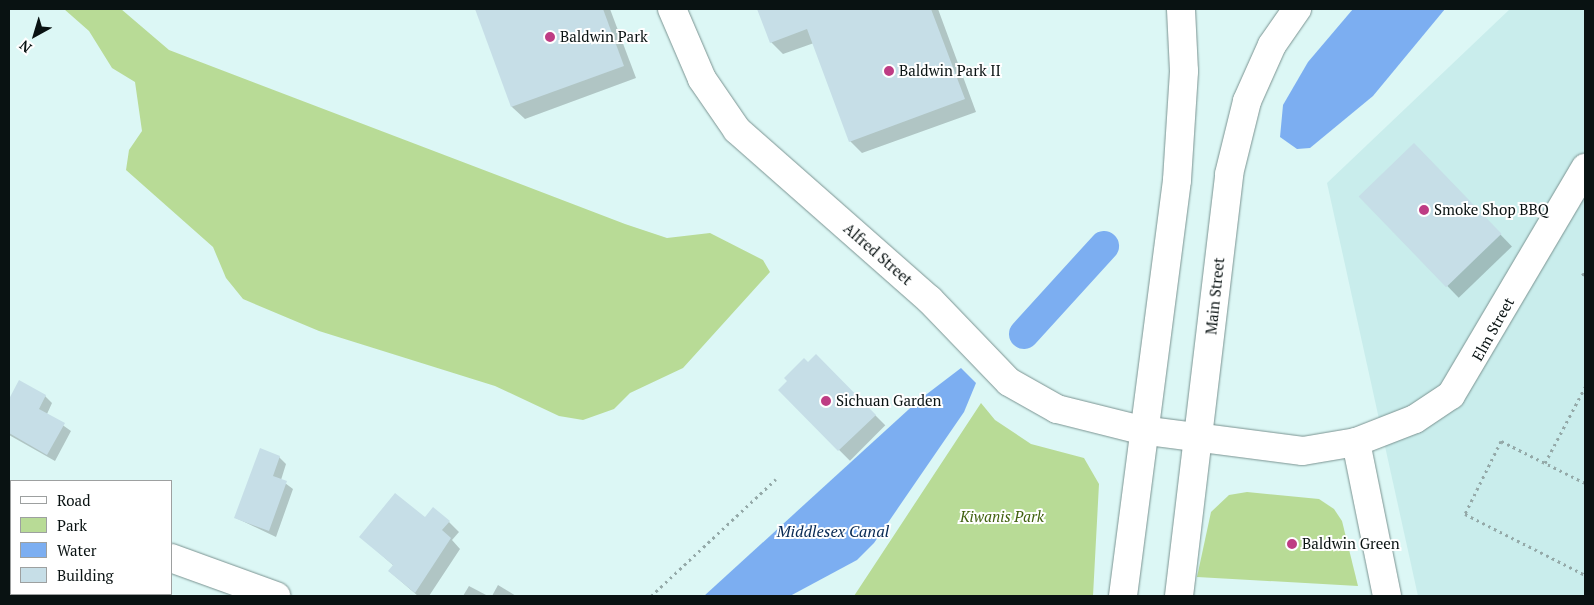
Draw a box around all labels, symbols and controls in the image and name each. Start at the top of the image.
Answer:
north arrow [10,10,60,60]
place label: Baldwin Park [560,28,648,46]
marker: Baldwin Park [544,31,556,43]
text: N [15,36,35,58]
place label: Baldwin Park II [899,62,1001,80]
marker: Baldwin Park II [883,65,895,77]
place label: Smoke Shop BBQ [1434,201,1549,219]
marker: Smoke Shop BBQ [1418,204,1430,216]
street label: Alfred Street [840,219,916,289]
street label: Main Street [1202,256,1228,336]
street label: Elm Street [1468,294,1518,364]
place label: Sichuan Garden [836,392,942,410]
marker: Sichuan Garden [820,395,832,407]
legend [10,480,172,595]
text: Road [57,490,90,510]
park label: Kiwanis Park [960,508,1044,526]
text: Park [57,515,87,535]
water label: Middlesex Canal [777,521,889,541]
place label: Baldwin Green [1302,535,1400,553]
marker: Baldwin Green [1286,538,1298,550]
text: Water [57,540,96,560]
text: Building [57,565,114,585]

